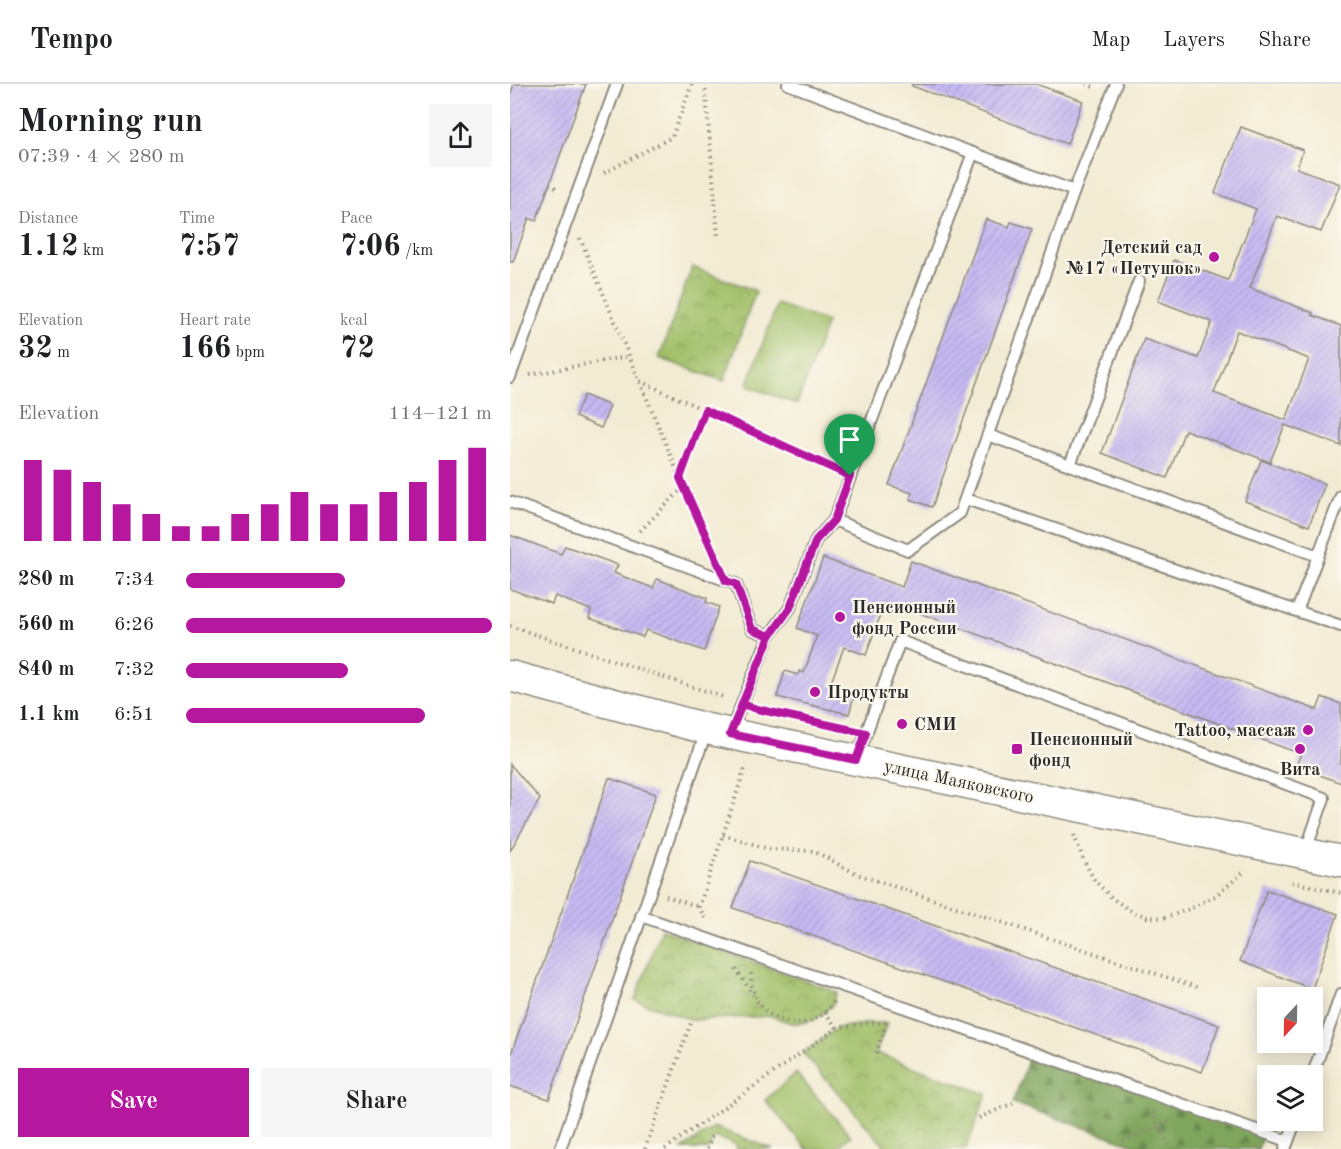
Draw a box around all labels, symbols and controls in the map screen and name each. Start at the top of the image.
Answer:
text: Tempo [30,27,113,55]
text: Map [1091,30,1130,51]
text: Layers [1163,30,1225,51]
text: Share [1258,30,1311,51]
button: share [429,104,492,167]
text: Morning run [18,106,203,139]
text: 07:39 · 4 × 280 m [18,147,185,167]
text: Distance [18,211,78,227]
text: Time [179,211,215,227]
text: Pace [340,211,372,227]
text: 1.12 [18,232,79,262]
text: 7:57 [179,232,240,262]
text: 7:06 [340,232,401,262]
place label: Детский сад №17 «Петушок» [1065,239,1202,278]
text: km [79,243,104,259]
text: /km [401,243,433,259]
marker: Детский сад №17 «Петушок» [1207,250,1221,264]
text: Elevation [18,313,83,329]
text: Heart rate [179,313,251,329]
text: kcal [340,313,368,329]
text: 32 [18,334,53,364]
text: 166 [179,334,231,364]
text: 72 [340,334,375,364]
text: m [53,345,70,361]
text: bpm [231,345,265,361]
text: Elevation [18,404,99,424]
text: 114–121 m [389,404,492,424]
pin [824,414,875,476]
icon: arrive [833,423,866,456]
text: 280 m [18,570,74,590]
text: 7:34 [114,570,154,590]
place label: Пенсионный фонд России [852,599,957,639]
marker: Пенсионный фонд России [833,610,847,624]
text: 560 m [18,615,74,635]
text: 6:26 [114,615,154,635]
text: 840 m [18,660,74,680]
text: 7:32 [114,660,154,680]
place label: Продукты [827,684,909,702]
marker: Продукты [808,685,822,699]
text: 1.1 km [18,705,80,725]
text: 6:51 [114,705,154,725]
place label: СМИ [914,716,957,734]
marker: СМИ [895,717,909,731]
place label: Tattoo, массаж [1174,722,1296,740]
marker: Tattoo, массаж [1301,723,1315,737]
place label: Пенсионный фонд [1029,731,1133,771]
marker: Пенсионный фонд [1010,742,1024,756]
marker: Вита [1293,742,1307,756]
street label: улица Маяковского [882,757,1035,807]
place label: Вита [1280,761,1320,779]
north arrow [1257,987,1323,1053]
map controls [1257,987,1323,1131]
button: layers [1257,1065,1323,1131]
button: Save [18,1068,249,1137]
button: Share [261,1068,492,1137]

